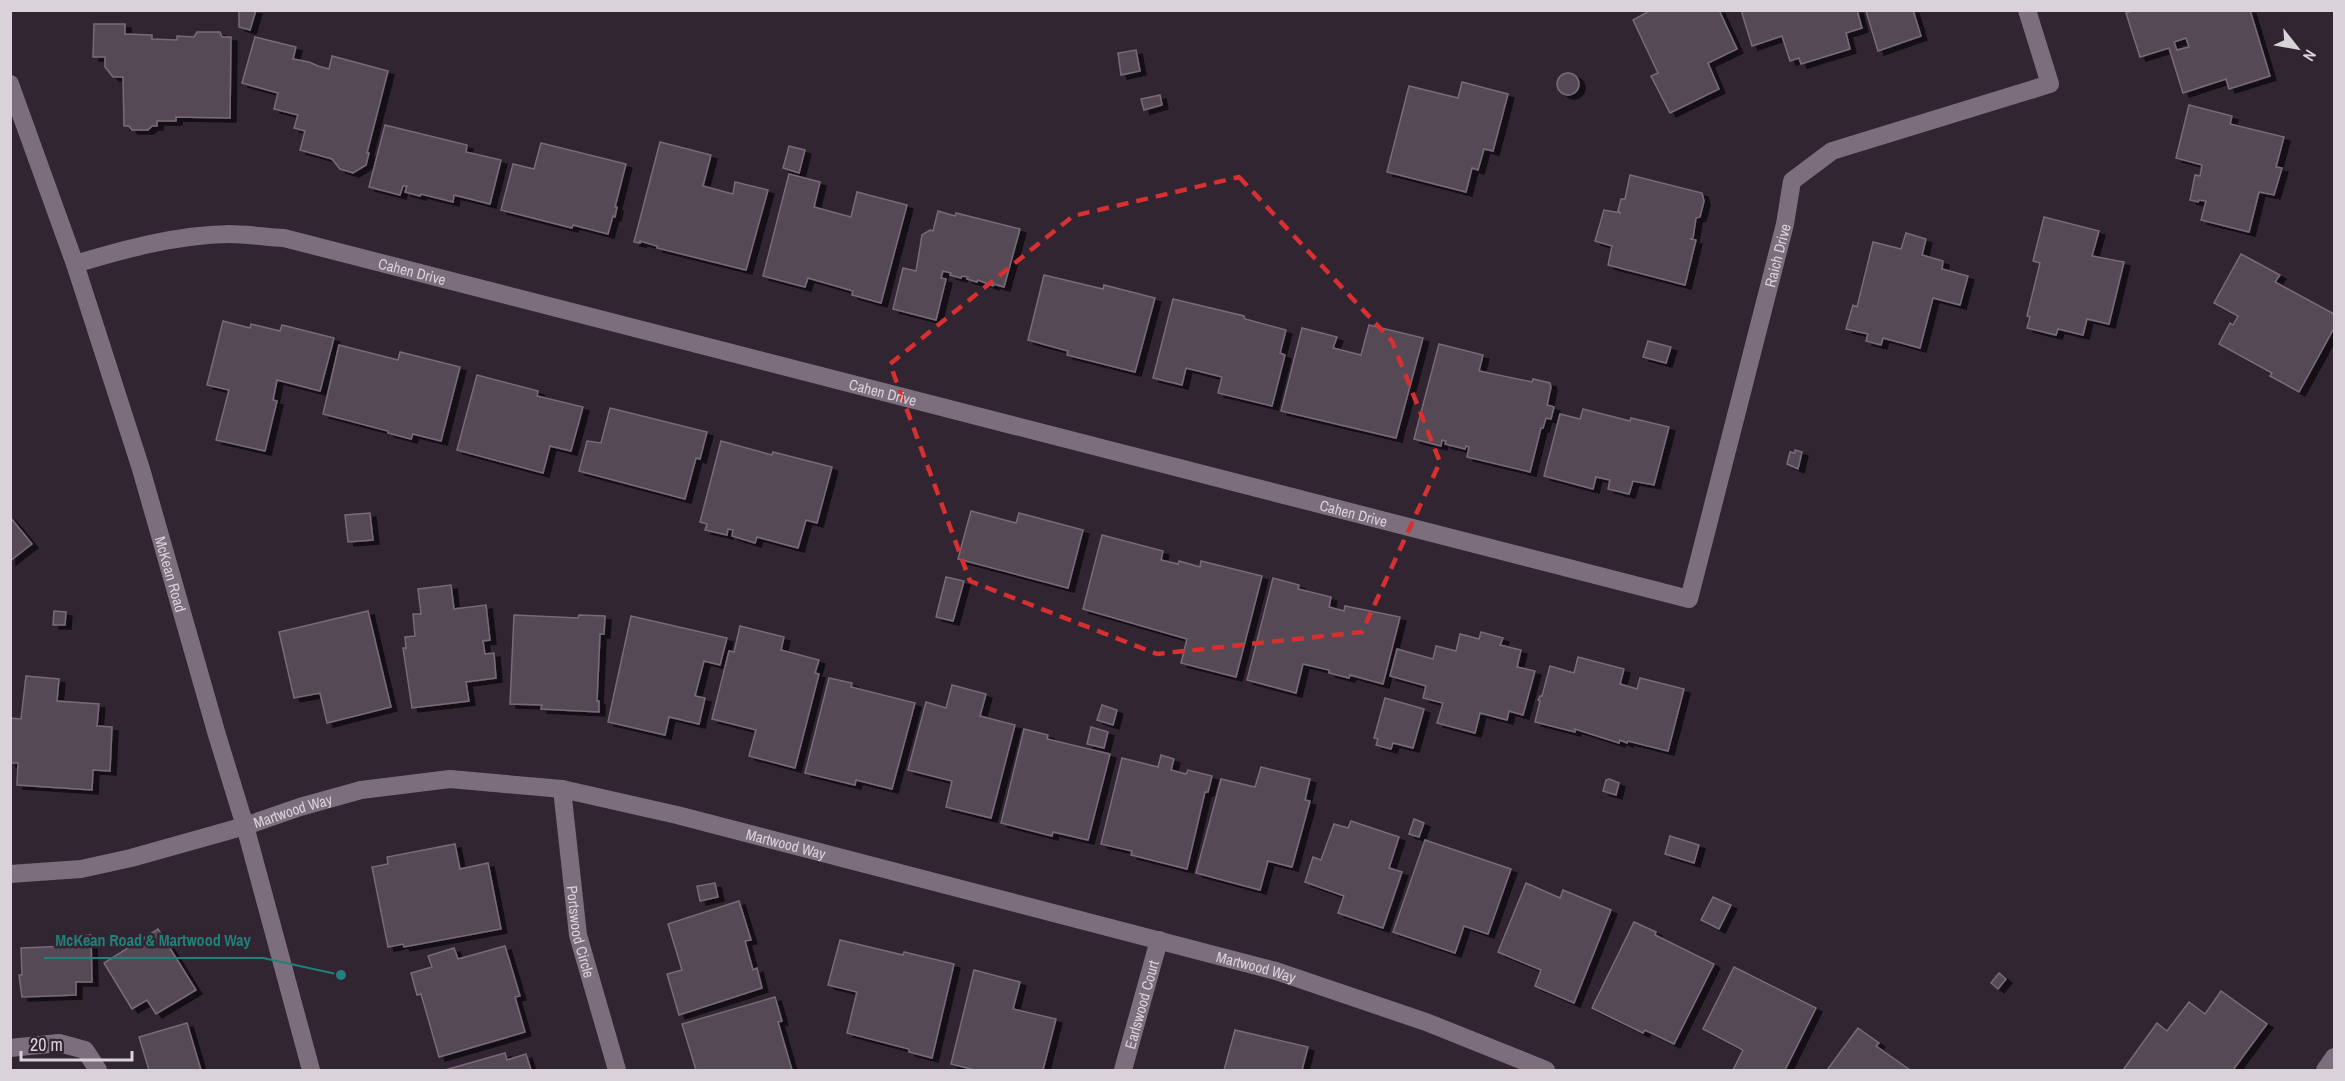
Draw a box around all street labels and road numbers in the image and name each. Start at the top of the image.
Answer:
street label: Raich Drive [1759,221,1795,289]
street label: Cahen Drive [376,252,449,290]
street label: Cahen Drive [847,373,919,411]
street label: Cahen Drive [1318,494,1390,532]
street label: McKean Road [150,534,192,614]
street label: Martwood Way [250,788,335,833]
street label: Martwood Way [744,823,829,864]
street label: Portswood Circle [562,884,600,980]
street label: Martwood Way [1214,945,1300,988]
street label: Earlswood Court [1119,957,1164,1051]

